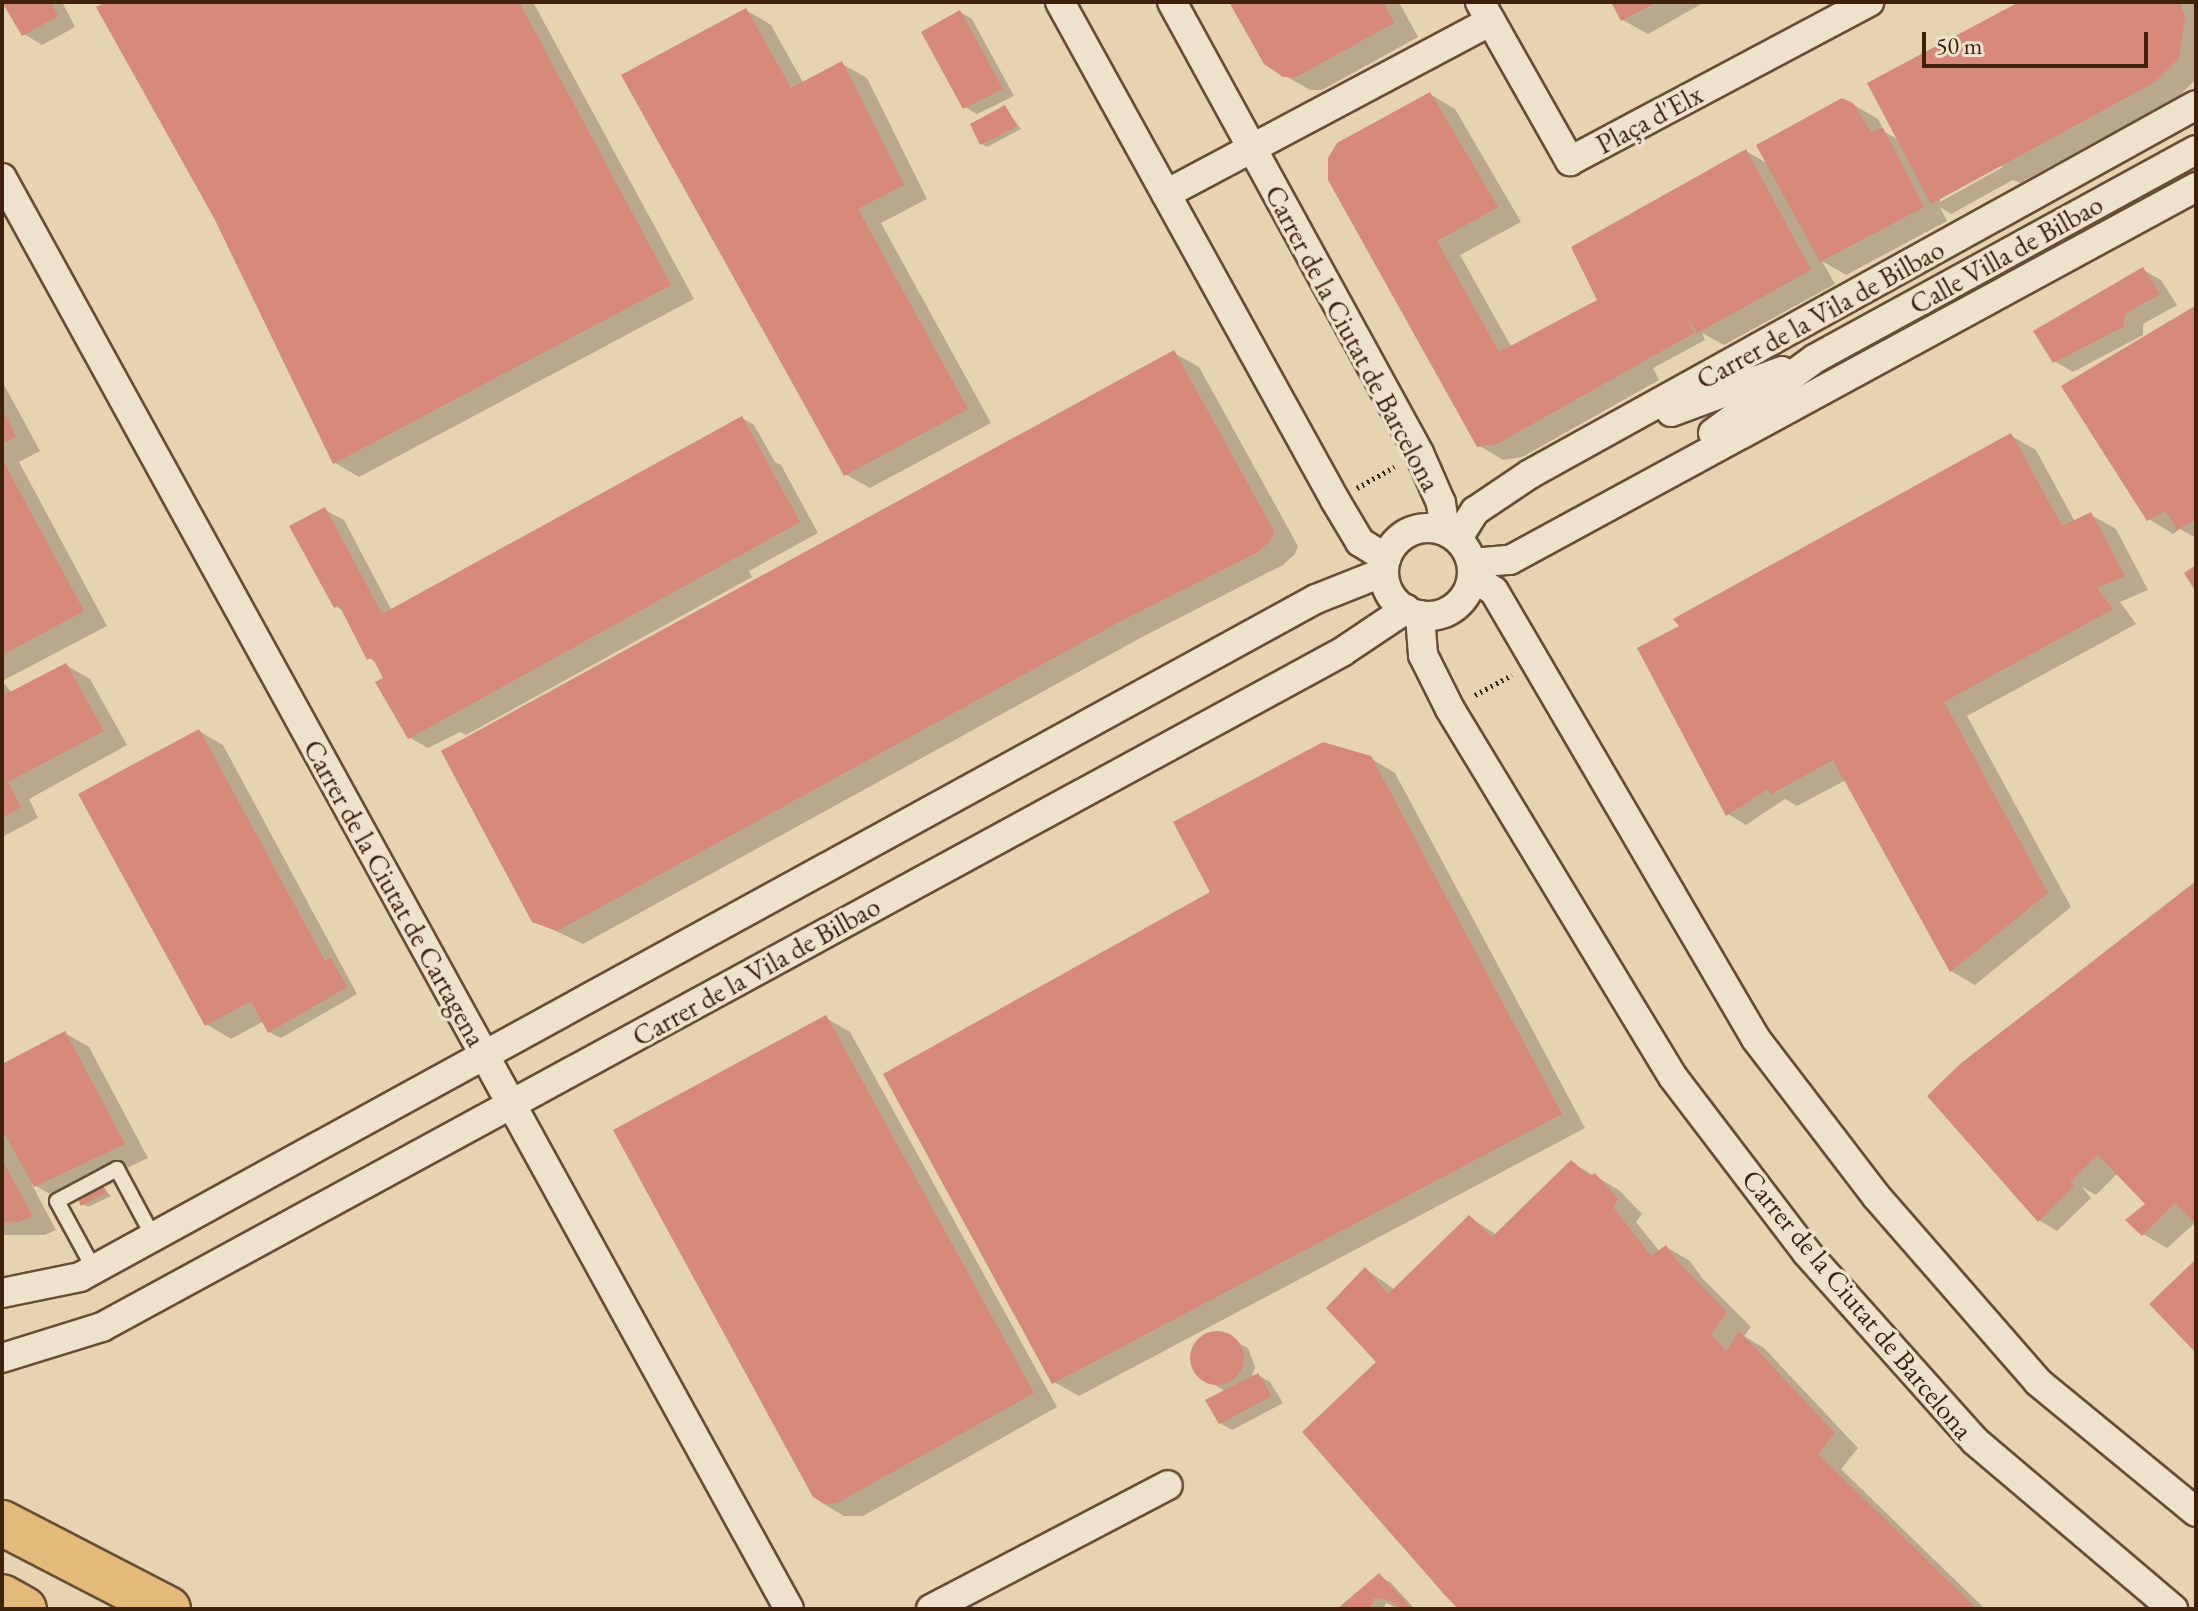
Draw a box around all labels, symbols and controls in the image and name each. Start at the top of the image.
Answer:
scale bar [1926,16,2152,66]
text: 50 m [1936,30,1983,61]
street label: Plaça d'Elx [1590,77,1708,161]
street label: Carrer de la Ciutat de Barcelona [1258,179,1448,497]
street label: Calle Villa de Bilbao [1903,187,2109,321]
street label: Carrer de la Vila de Bilbao [1690,232,1950,396]
street label: Carrer de la Ciutat de Cartagena [296,734,494,1052]
street label: Carrer de la Vila de Bilbao [626,889,886,1053]
street label: Carrer de la Ciutat de Barcelona [1735,1162,1981,1446]

